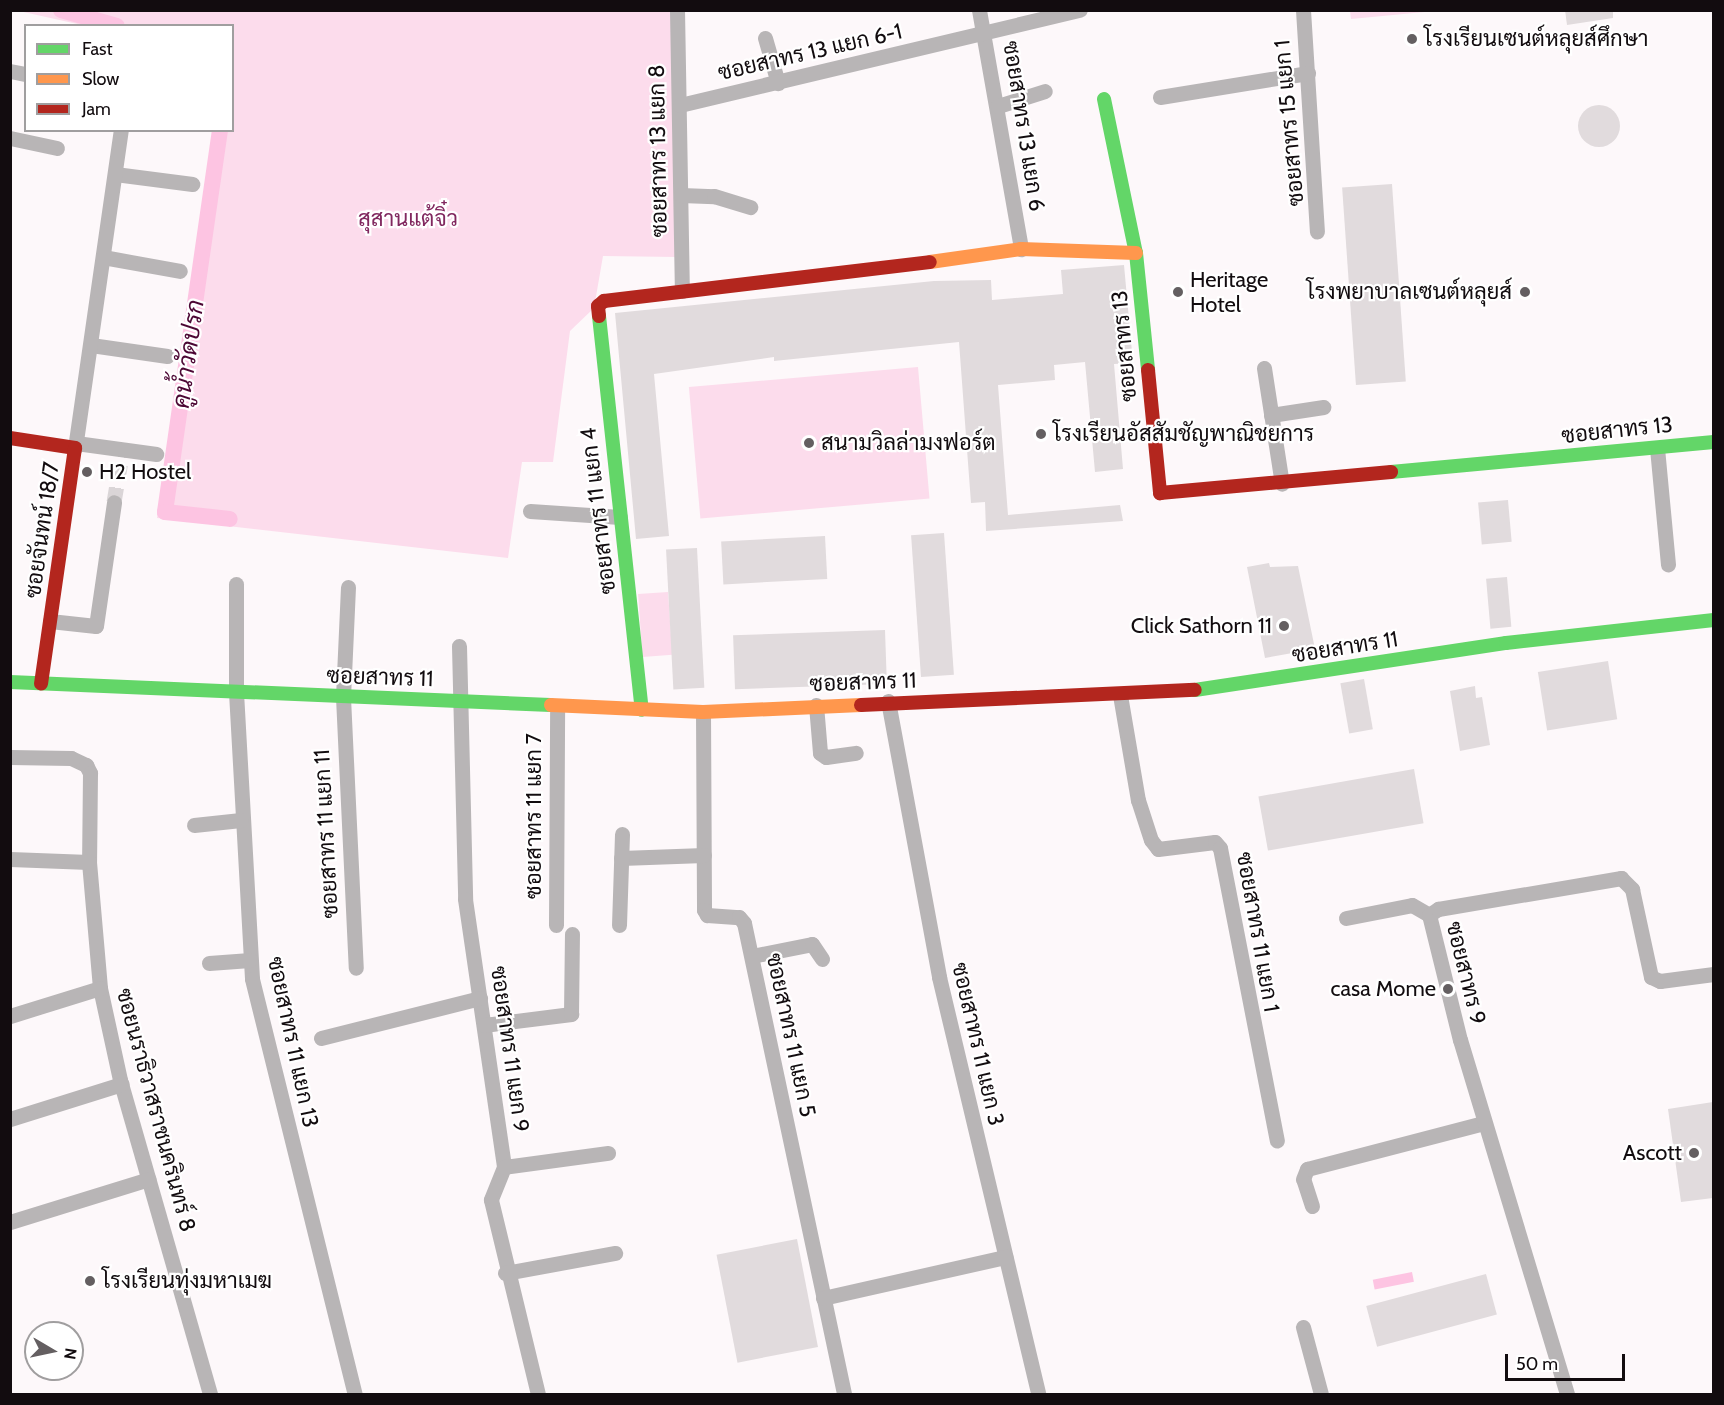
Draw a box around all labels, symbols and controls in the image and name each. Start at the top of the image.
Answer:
street label: ซอยสาทร 13 แยก 6-1 [715,18,905,86]
legend [24,24,234,132]
place label: โรงเรียนเซนต์หลุยส์ศึกษา [1424,26,1648,52]
marker: โรงเรียนเซนต์หลุยส์ศึกษา [1405,32,1419,46]
text: Fast [82,38,113,60]
street label: ซอยสาทร 13 แยก 6 [998,39,1050,213]
street label: ซอยสาทร 15 แยก 1 [1269,39,1309,207]
street label: ซอยสาทร 13 แยก 8 [643,64,673,238]
text: Slow [82,68,119,90]
text: Jam [82,98,111,120]
park label: สุสานแต้จิ๋ว [358,206,458,232]
place label: Heritage Hotel [1190,266,1268,318]
place label: โรงพยาบาลเซนต์หลุยส์ [1306,279,1512,305]
marker: โรงพยาบาลเซนต์หลุยส์ [1516,283,1534,301]
marker: Heritage Hotel [1171,285,1185,299]
street label: ซอยสาทร 13 [1106,289,1142,403]
water label: คูน้ำวัดปรก [166,298,210,410]
street label: ซอยสาทร 13 [1560,411,1674,449]
place label: โรงเรียนอัสสัมชัญพาณิชยการ [1053,421,1314,447]
street label: ซอยสาทร 11 แยก 4 [575,426,621,596]
marker: โรงเรียนอัสสัมชัญพาณิชยการ [1034,427,1048,441]
place label: สนามวิลล่ามงฟอร์ต [821,430,996,456]
marker: สนามวิลล่ามงฟอร์ต [802,436,816,450]
place label: H2 Hostel [99,459,191,485]
street label: ซอยจันทน์ 18/7 [19,460,65,600]
marker: H2 Hostel [80,465,94,479]
place label: Click Sathorn 11 [1131,613,1272,639]
marker: Click Sathorn 11 [1277,619,1291,633]
street label: ซอยสาทร 11 [1290,626,1400,668]
street label: ซอยสาทร 11 [326,662,434,692]
street label: ซอยสาทร 11 [809,667,917,697]
street label: ซอยสาทร 11 แยก 7 [521,733,547,899]
street label: ซอยสาทร 11 แยก 11 [308,749,344,919]
street label: ซอยสาทร 11 แยก 1 [1231,850,1285,1014]
street label: ซอยสาทร 9 [1440,919,1492,1027]
street label: ซอยสาทร 11 แยก 5 [761,951,821,1119]
street label: ซอยสาทร 11 แยก 13 [262,954,324,1130]
street label: ซอยสาทร 11 แยก 3 [946,960,1010,1128]
street label: ซอยสาทร 11 แยก 9 [485,964,535,1134]
place label: casa Mome [1331,976,1436,1002]
marker: casa Mome [1441,982,1455,996]
street label: ซอยนราธิวาสราชนครินทร์ 8 [111,985,201,1235]
place label: Ascott [1623,1140,1682,1166]
marker: Ascott [1687,1146,1701,1160]
place label: โรงเรียนทุ่งมหาเมฆ [102,1268,272,1294]
marker: โรงเรียนทุ่งมหาเมฆ [83,1274,97,1288]
north arrow [24,1321,84,1381]
scale bar [1508,1342,1628,1380]
text: N [60,1347,81,1361]
text: 50 m [1516,1353,1558,1375]

